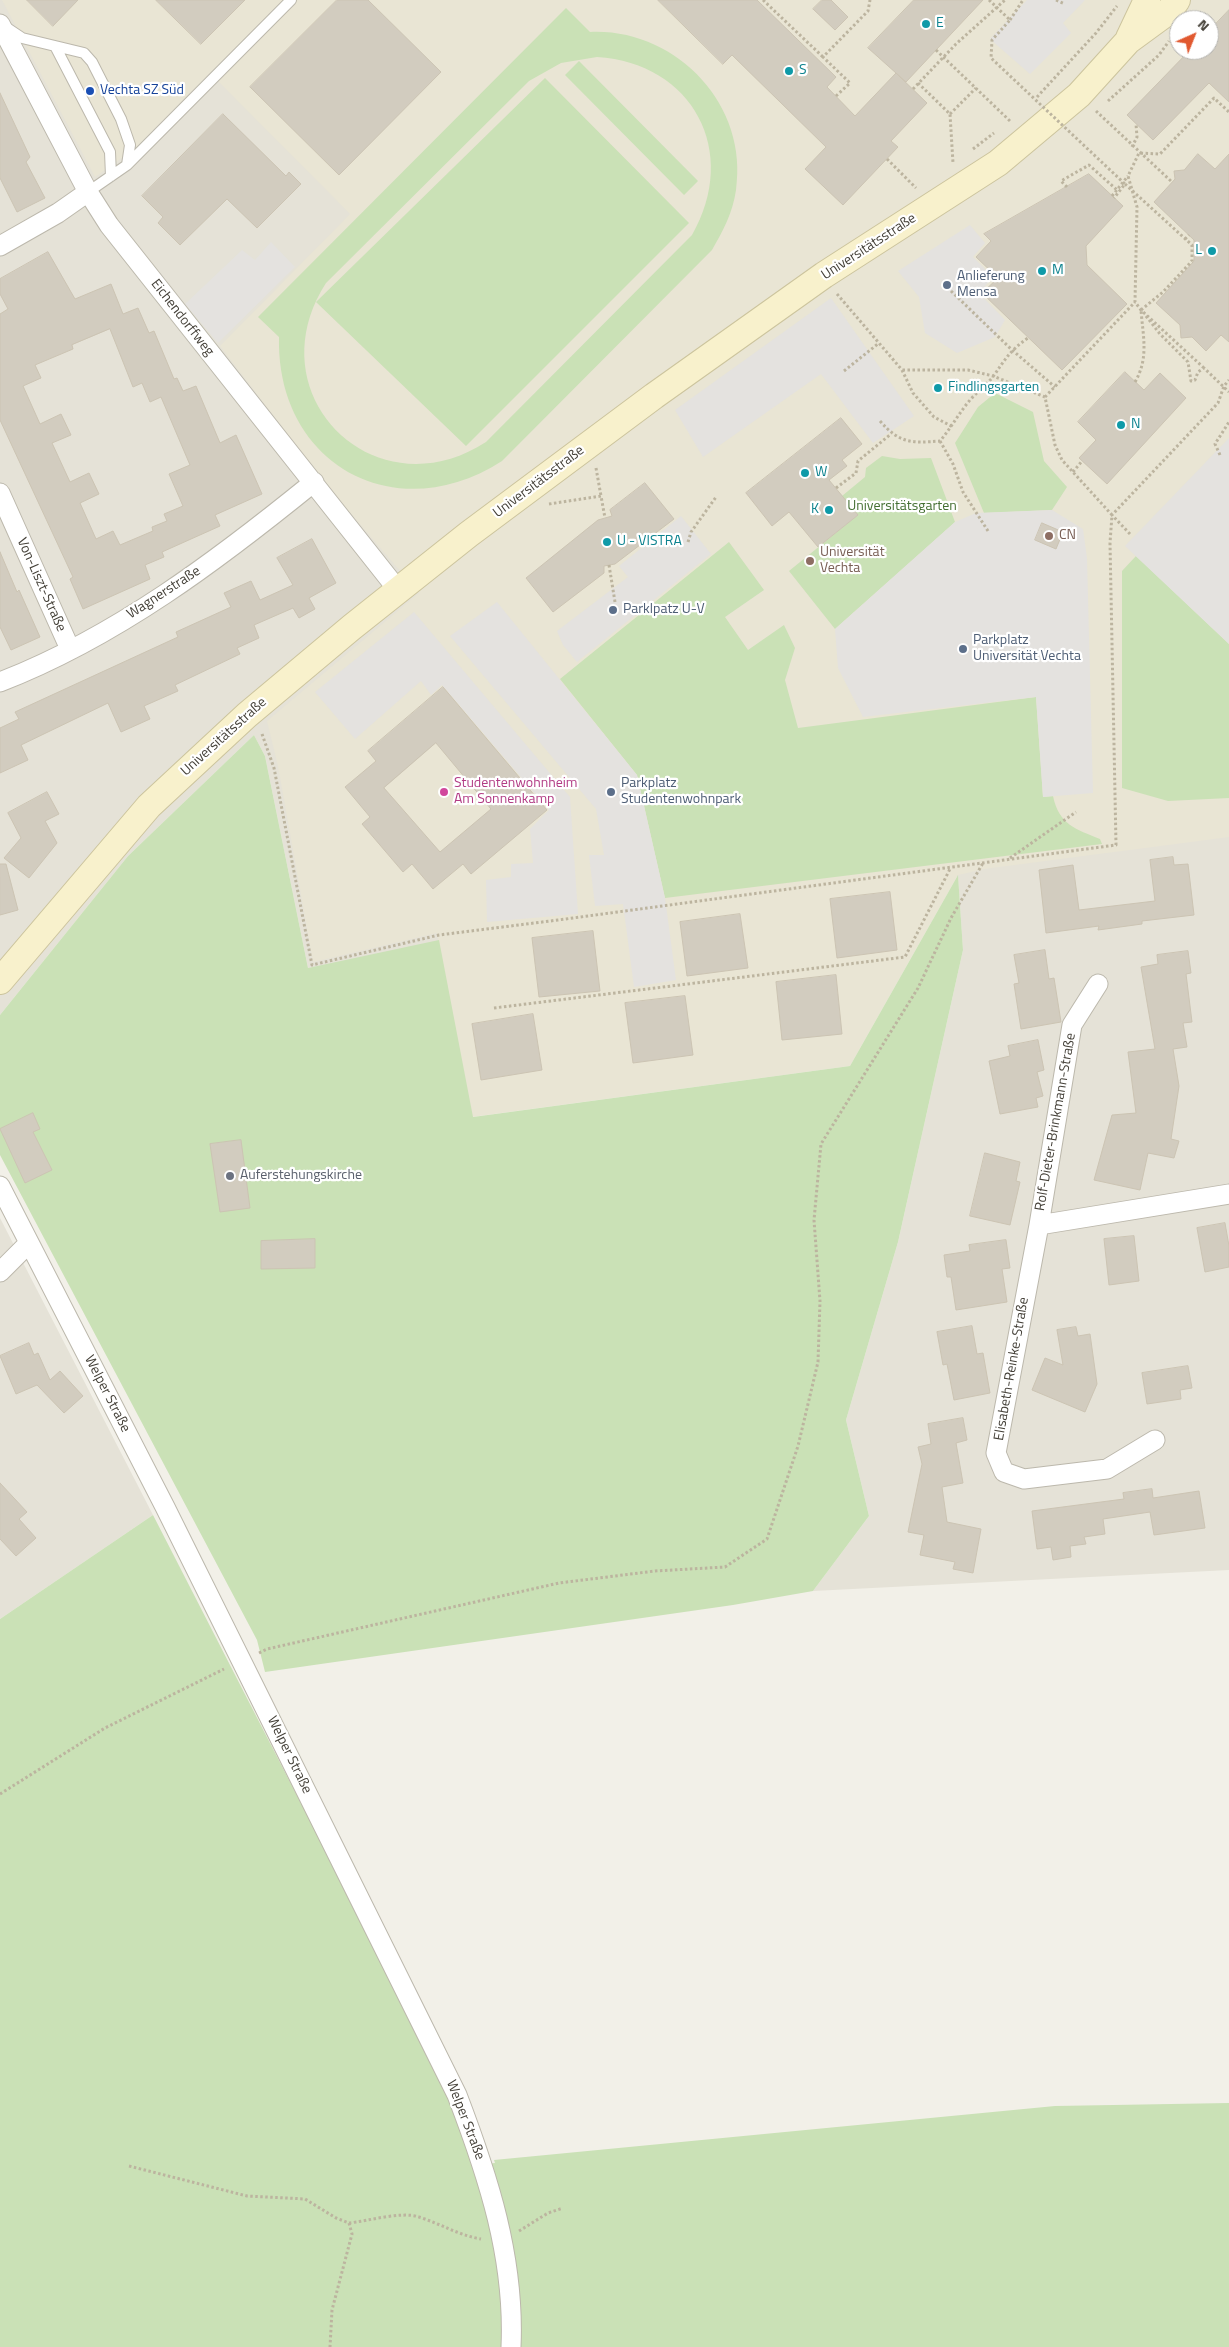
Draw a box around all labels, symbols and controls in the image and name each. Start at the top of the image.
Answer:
north arrow [1169,10,1219,60]
text: N [1193,14,1215,35]
place label: E [936,16,944,32]
marker: E [920,18,932,30]
place label: S [799,63,807,79]
marker: S [783,65,795,77]
place label: Vechta SZ Süd [100,83,184,99]
marker: Vechta SZ Süd [84,85,96,97]
street label: Universitätsstraße [819,210,919,284]
place label: L [1195,243,1202,259]
marker: L [1206,245,1218,257]
place label: M [1052,263,1064,279]
marker: M [1036,265,1048,277]
place label: Anlieferung Mensa [957,269,1025,302]
street label: Eichendorffweg [147,276,217,360]
marker: Anlieferung Mensa [941,279,953,291]
place label: Findlingsgarten [948,380,1039,396]
marker: Findlingsgarten [932,382,944,394]
place label: N [1131,417,1140,433]
marker: N [1115,419,1127,431]
street label: Universitätsstraße [490,442,588,522]
place label: W [815,465,827,481]
marker: W [799,467,811,479]
park label: Universitätsgarten [847,499,957,515]
place label: K [811,502,819,518]
marker: K [823,504,835,516]
place label: CN [1059,528,1076,544]
marker: CN [1043,530,1055,542]
place label: U - VISTRA [617,534,682,550]
street label: Von-Liszt-Straße [13,535,69,635]
marker: U - VISTRA [601,536,613,548]
place label: Universität Vechta [820,545,885,578]
marker: Universität Vechta [804,555,816,567]
street label: Wagnerstraße [124,563,204,623]
place label: Parklpatz U-V [623,602,705,618]
marker: Parklpatz U-V [607,604,619,616]
place label: Parkplatz Universität Vechta [973,633,1081,666]
marker: Parkplatz Universität Vechta [957,643,969,655]
street label: Universitätsstraße [178,694,270,780]
place label: Studentenwohnheim Am Sonnenkamp [454,776,578,809]
place label: Parkplatz Studentenwohnpark [621,776,741,809]
marker: Studentenwohnheim Am Sonnenkamp [438,786,450,798]
marker: Parkplatz Studentenwohnpark [605,786,617,798]
street label: Rolf-Dieter-Brinkmann-Straße [1032,1032,1080,1212]
place label: Auferstehungskirche [240,1168,362,1184]
marker: Auferstehungskirche [224,1170,236,1182]
street label: Elisabeth-Reinke-Straße [991,1296,1033,1442]
street label: Welper Straße [80,1353,134,1435]
street label: Welper Straße [263,1714,315,1796]
street label: Welper Straße [442,2078,488,2162]

